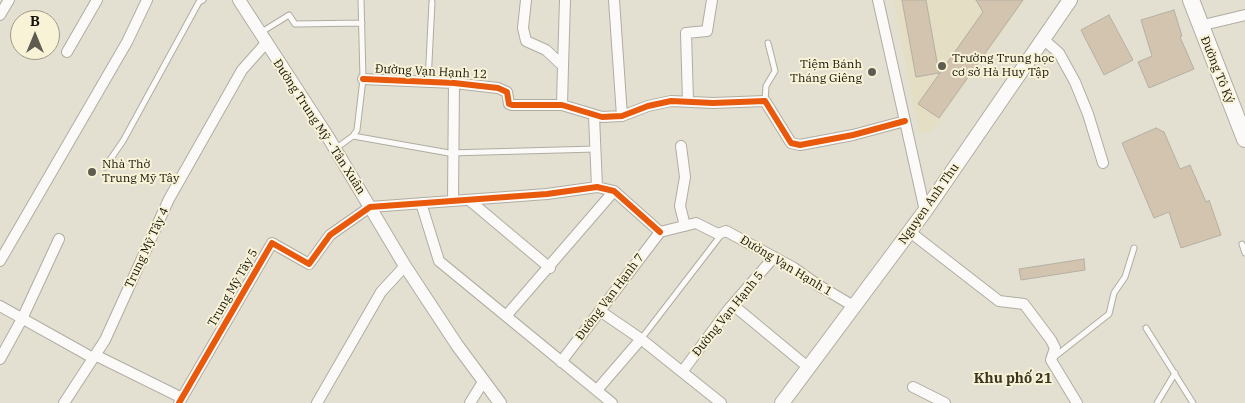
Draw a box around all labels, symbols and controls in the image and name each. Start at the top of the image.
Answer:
north arrow [10,10,60,60]
text: B [30,12,40,30]
street label: Đường Tô Ký [1197,34,1237,106]
place label: Trường Trung học cơ sở Hà Huy Tập [952,52,1055,80]
street label: Đường Trung Mỹ - Tân Xuân [270,57,368,197]
place label: Tiệm Bánh Tháng Giêng [790,58,862,86]
marker: Trường Trung học cơ sở Hà Huy Tập [936,60,948,72]
street label: Đường Vạn Hạnh 12 [375,62,487,82]
marker: Tiệm Bánh Tháng Giêng [866,66,878,78]
place label: Nhà Thờ Trung Mỹ Tây [102,158,179,186]
street label: Nguyen Anh Thu [896,161,962,247]
marker: Nhà Thờ Trung Mỹ Tây [86,166,98,178]
street label: Trung Mỹ Tây 4 [122,205,172,291]
street label: Đường Vạn Hạnh 1 [737,233,835,299]
street label: Trung Mỹ Tây 5 [205,247,261,329]
street label: Đường Vạn Hạnh 7 [573,251,647,343]
street label: Đường Vạn Hạnh 5 [689,269,767,359]
district label: Khu phố 21 [974,371,1052,387]

